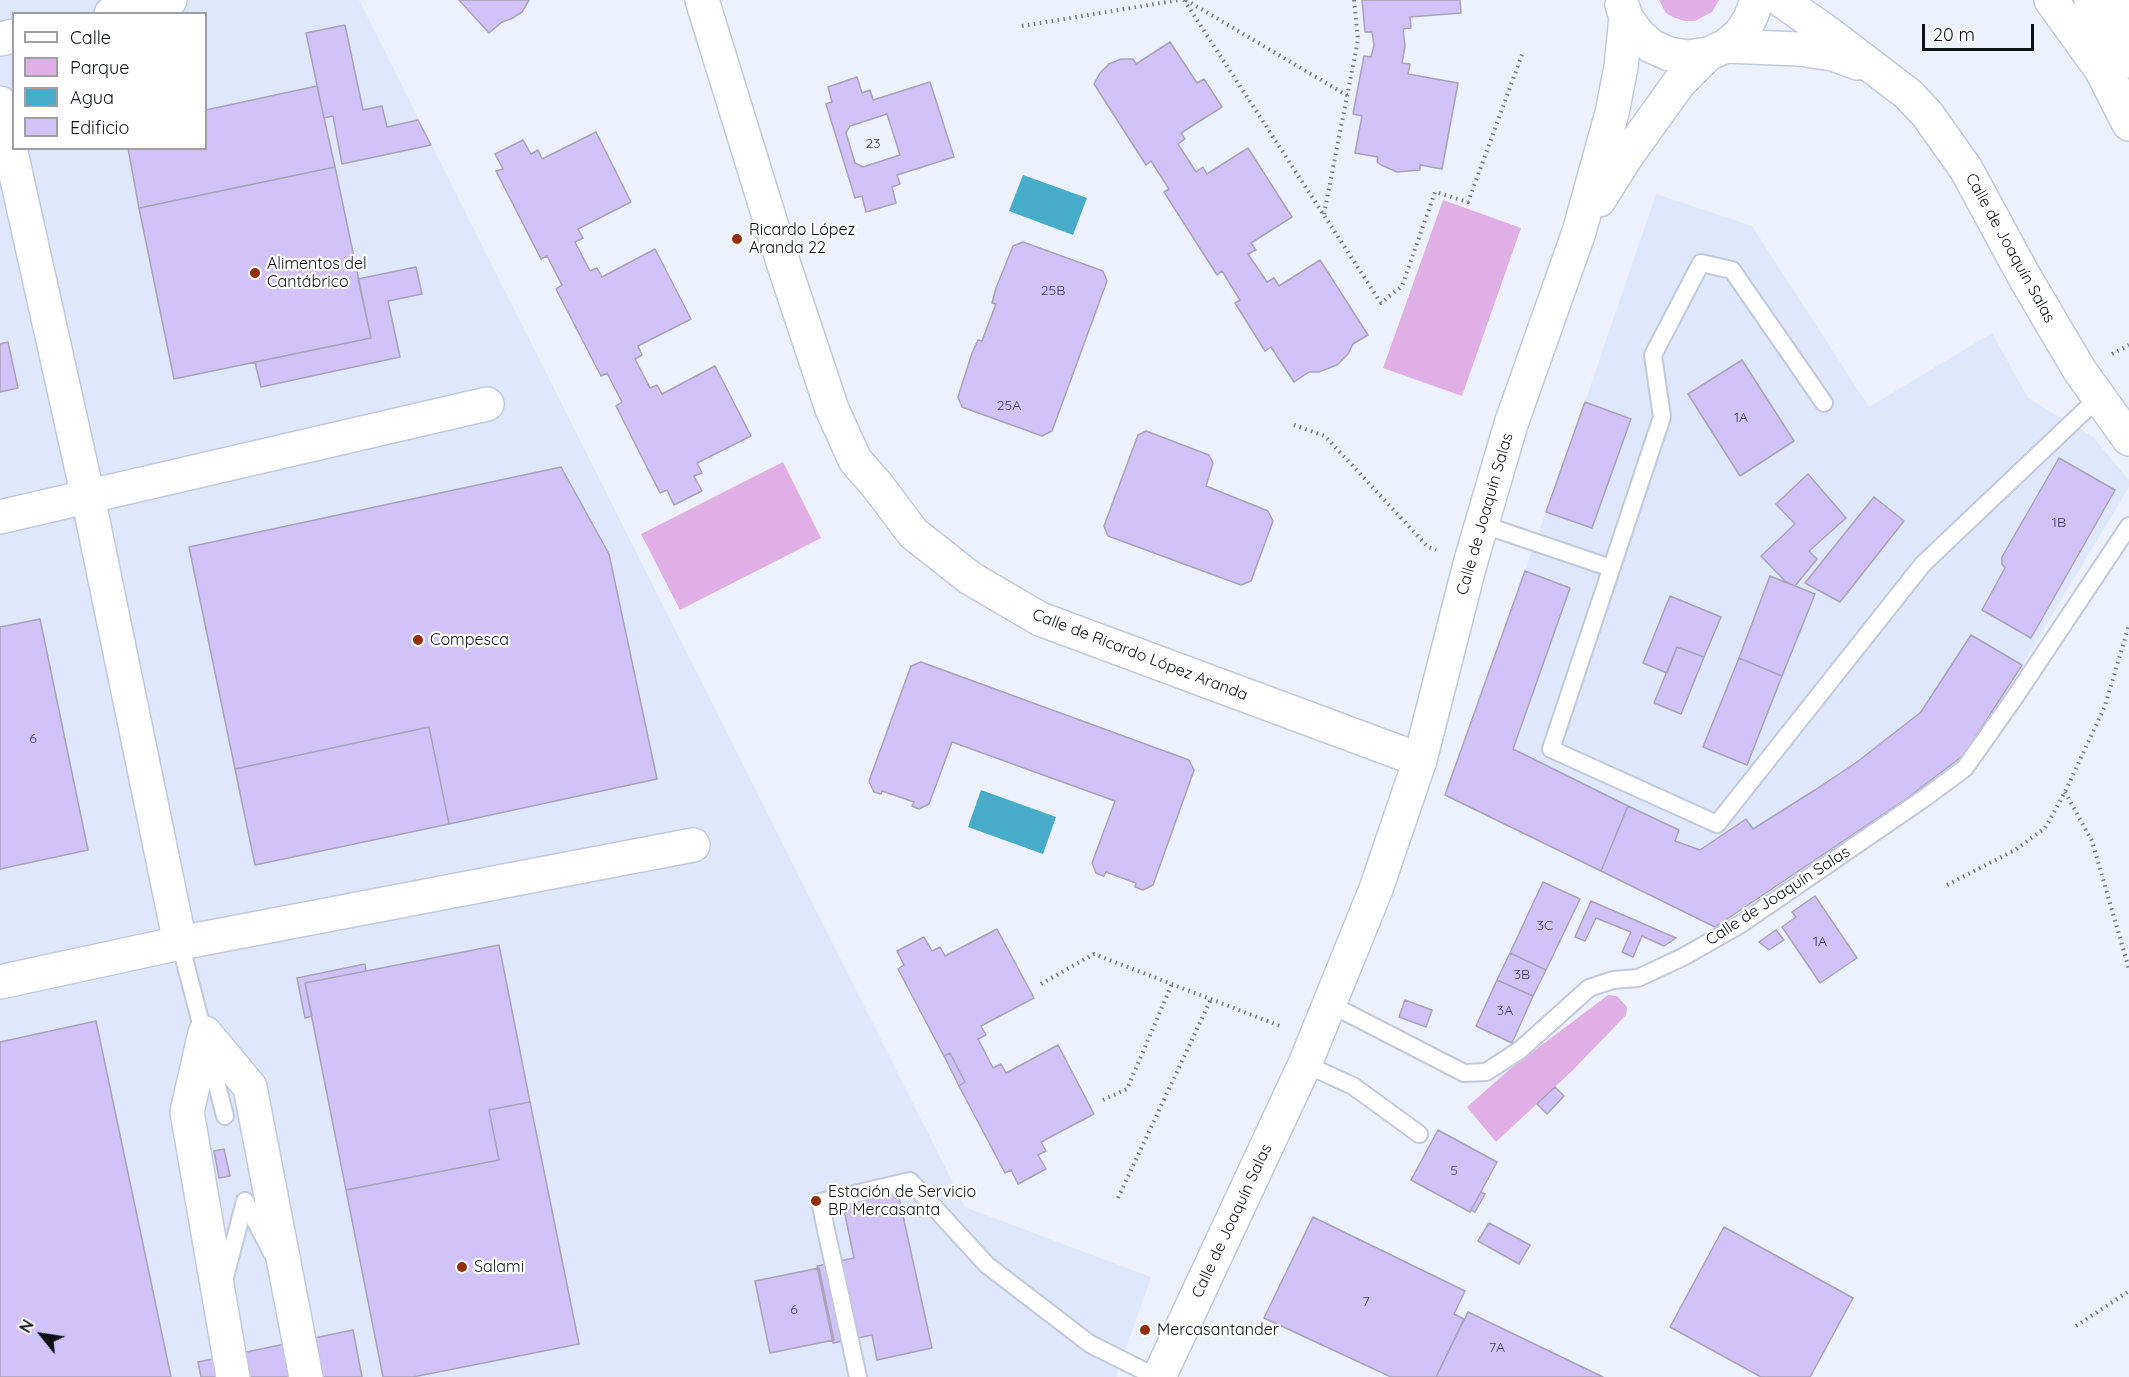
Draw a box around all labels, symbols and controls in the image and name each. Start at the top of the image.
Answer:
legend [12,12,207,150]
scale bar [1925,12,2038,50]
text: 20 m [1933,23,1975,46]
text: Calle [70,26,111,49]
text: Parque [70,56,129,79]
text: Agua [70,86,114,109]
text: Edificio [70,116,129,139]
house number: 23 [865,136,881,152]
street label: Calle de Joaquín Salas [1961,170,2059,326]
place label: Ricardo López Aranda 22 [749,220,855,258]
marker: Ricardo López Aranda 22 [730,232,744,246]
place label: Alimentos del Cantábrico [267,254,367,292]
marker: Alimentos del Cantábrico [248,266,262,280]
house number: 25B [1041,283,1065,299]
house number: 25A [997,398,1021,414]
house number: 1A [1734,410,1748,426]
street label: Calle de Joaquín Salas [1453,431,1517,597]
house number: 1B [2052,515,2066,531]
street label: Calle de Ricardo López Aranda [1030,605,1250,705]
place label: Compesca [430,630,509,650]
marker: Compesca [411,633,425,647]
house number: 6 [29,731,37,747]
street label: Calle de Joaquín Salas [1702,842,1854,950]
house number: 3C [1537,918,1553,934]
house number: 1A [1813,934,1827,950]
house number: 3B [1514,967,1530,983]
house number: 3A [1497,1003,1513,1019]
street label: Calle de Joaquín Salas [1188,1141,1276,1301]
house number: 5 [1450,1163,1458,1179]
place label: Estación de Servicio BP Mercasanta [828,1182,976,1220]
marker: Estación de Servicio BP Mercasanta [809,1194,823,1208]
place label: Salami [474,1257,524,1277]
marker: Salami [455,1260,469,1274]
house number: 7 [1362,1294,1370,1310]
house number: 6 [790,1302,798,1318]
north arrow [12,1305,72,1365]
text: N [15,1316,38,1336]
place label: Mercasantander [1157,1320,1279,1340]
marker: Mercasantander [1138,1323,1152,1337]
house number: 7A [1489,1340,1505,1356]

